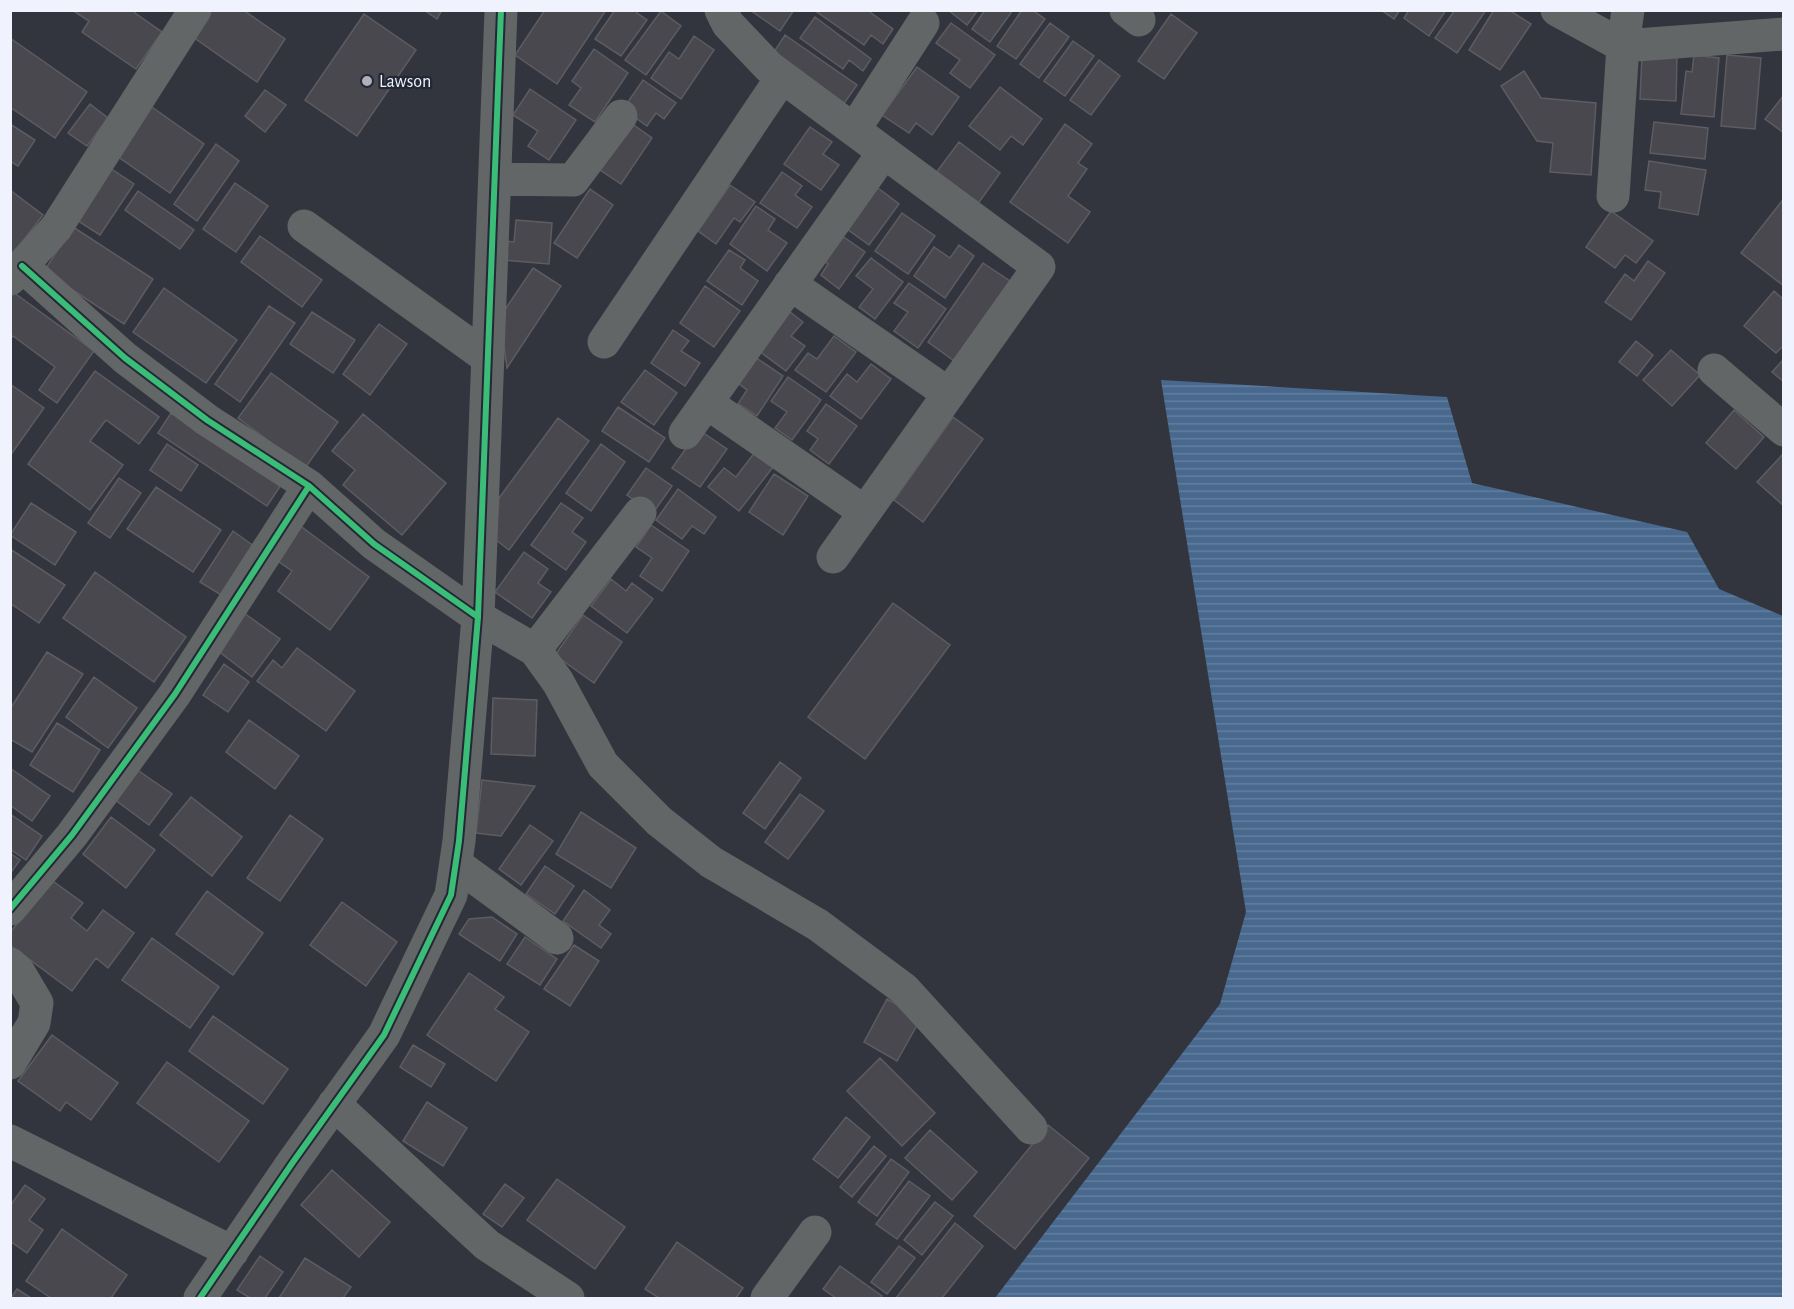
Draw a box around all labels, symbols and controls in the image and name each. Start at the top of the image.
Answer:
place label: Lawson [379,73,431,91]
marker: Lawson [360,74,374,88]

